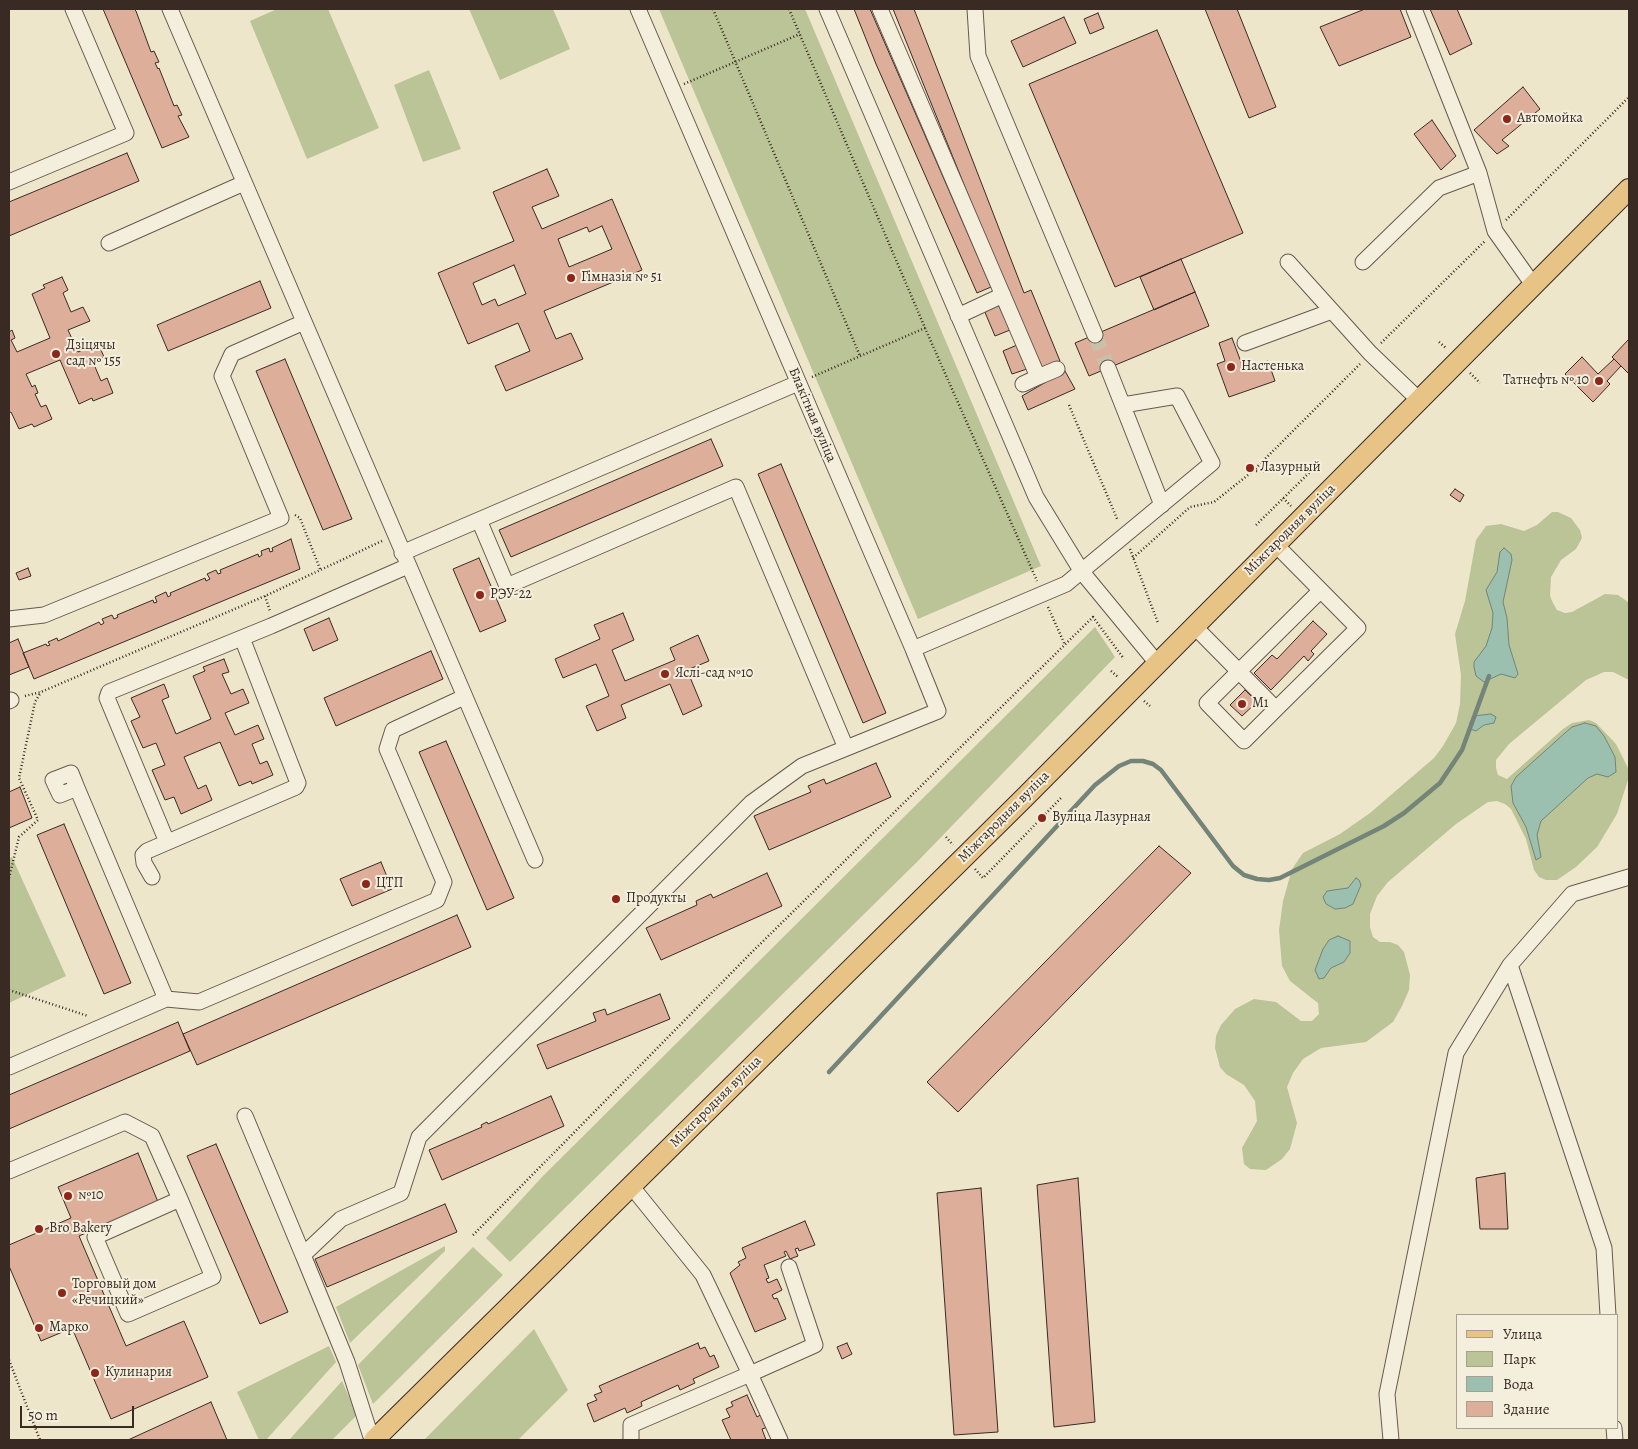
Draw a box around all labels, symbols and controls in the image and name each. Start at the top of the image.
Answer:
place label: Автомойка [1517,111,1583,127]
marker: Автомойка [1501,113,1513,125]
place label: Гімназія № 51 [581,270,662,286]
marker: Гімназія № 51 [565,272,577,284]
place label: Дзіцячы сад № 155 [66,338,121,371]
marker: Дзіцячы сад № 155 [50,348,62,360]
place label: Настенька [1241,359,1304,375]
marker: Настенька [1225,361,1237,373]
street label: Блакітная вуліца [784,365,840,465]
place label: Татнефть № 10 [1503,373,1589,389]
marker: Татнефть № 10 [1593,375,1605,387]
place label: Лазурный [1260,460,1321,476]
marker: Лазурный [1244,462,1256,474]
street label: Міжгародняя вуліца [1241,481,1339,579]
place label: РЭУ-22 [490,587,532,603]
marker: РЭУ-22 [474,589,486,601]
place label: Яслі-сад №10 [675,666,753,682]
marker: Яслі-сад №10 [659,668,671,680]
place label: М1 [1252,696,1269,712]
marker: М1 [1236,698,1248,710]
street label: Міжгародняя вуліца [955,768,1053,866]
place label: Вуліца Лазурная [1052,810,1151,826]
marker: Вуліца Лазурная [1036,812,1048,824]
place label: ЦТП [376,876,403,892]
marker: ЦТП [360,878,372,890]
place label: Продукты [626,891,686,907]
marker: Продукты [610,893,622,905]
street label: Міжгародняя вуліца [667,1053,765,1151]
place label: №10 [78,1188,104,1204]
marker: №10 [62,1190,74,1202]
place label: Bro Bakery [49,1221,112,1237]
marker: Bro Bakery [33,1223,45,1235]
place label: Торговый дом «Речицкий» [72,1277,156,1310]
marker: Торговый дом «Речицкий» [56,1287,68,1299]
legend [1456,1314,1618,1429]
place label: Марко [49,1320,89,1336]
marker: Марко [33,1322,45,1334]
text: Улица [1503,1324,1542,1344]
text: Парк [1503,1349,1536,1369]
place label: Кулинария [105,1365,172,1381]
marker: Кулинария [89,1367,101,1379]
text: Вода [1503,1374,1534,1394]
scale bar [22,1396,136,1428]
text: Здание [1503,1399,1550,1419]
text: 50 m [28,1405,58,1425]

